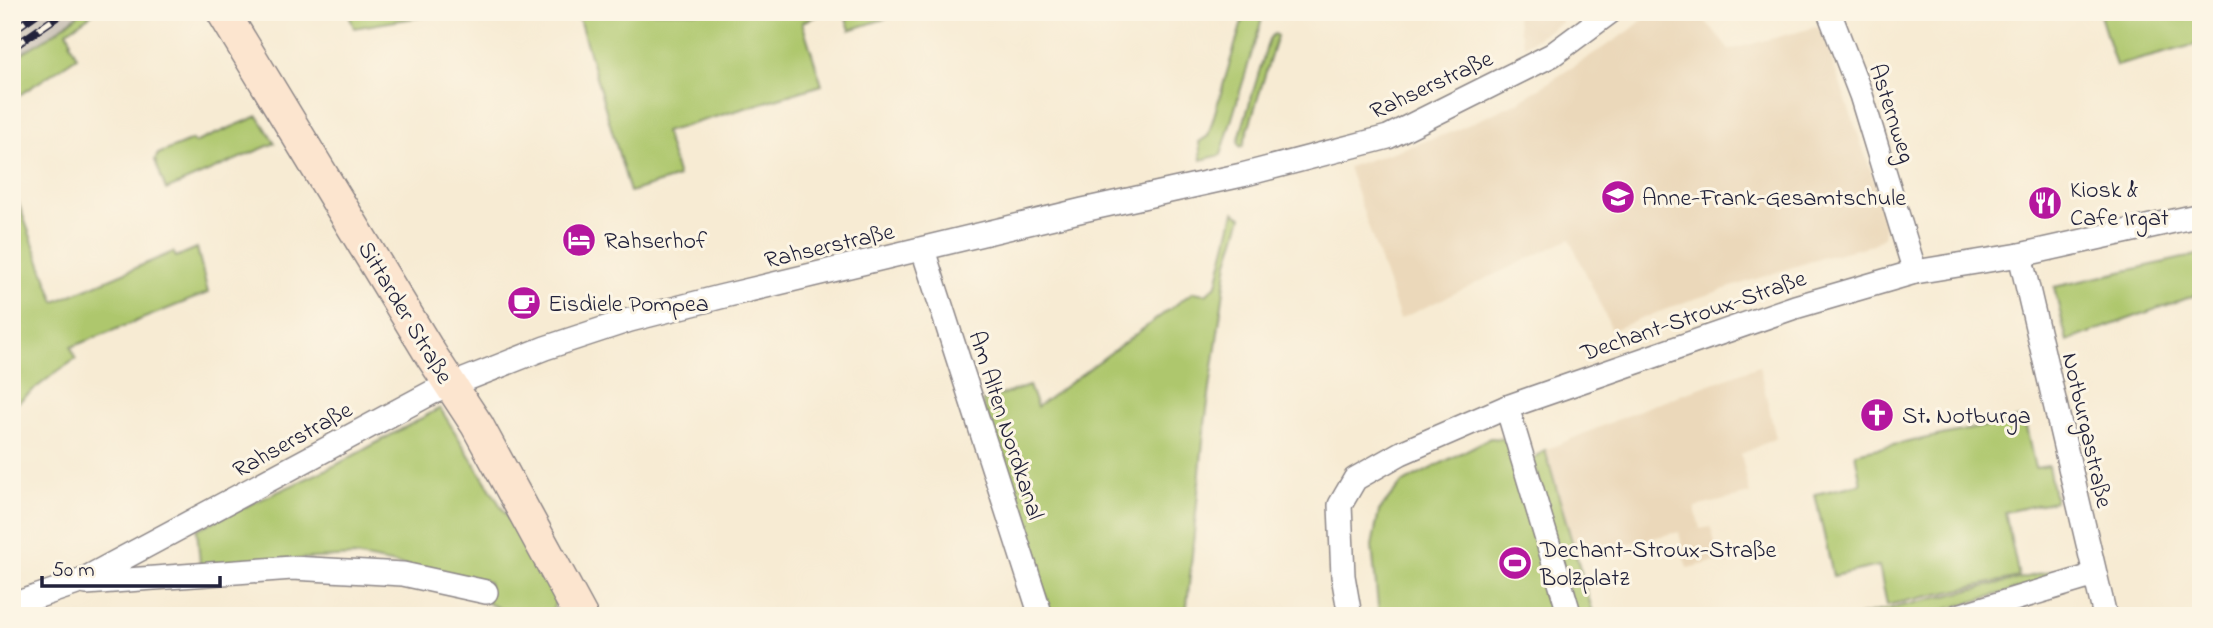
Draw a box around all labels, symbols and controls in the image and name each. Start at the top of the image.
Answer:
street label: Rahserstraße [1365,42,1500,130]
street label: Asternweg [1858,60,1923,168]
place label: Kiosk & Cafe Irgat [2070,174,2169,237]
school or university icon: Anne-Frank-Gesamtschule [1599,178,1637,216]
place label: Anne-Frank-Gesamtschule [1642,182,1906,217]
restaurant icon: Kiosk & Cafe Irgat [2026,184,2064,222]
street label: Rahserstraße [761,215,898,279]
hotel icon: Rahserhof [560,221,598,259]
place label: Rahserhof [604,225,708,260]
street label: Sittarder Straße [347,235,460,392]
street label: Dechant-Stroux-Straße [1575,262,1811,373]
cafe icon: Eisdiele Pompea [505,284,543,322]
place label: Eisdiele Pompea [548,288,709,323]
street label: Am Alten Nordkanal [958,327,1052,525]
street label: Notburgastraße [2051,350,2120,512]
street label: Rahserstraße [227,394,360,488]
church icon: St. Notburga [1858,396,1896,434]
place label: St. Notburga [1902,400,2031,435]
place label: Dechant-Stroux-Straße Bolzplatz [1539,534,1777,597]
scale bar [42,544,220,588]
sports icon: Dechant-Stroux-Straße Bolzplatz [1496,544,1534,582]
text: 50 m [52,556,95,586]

